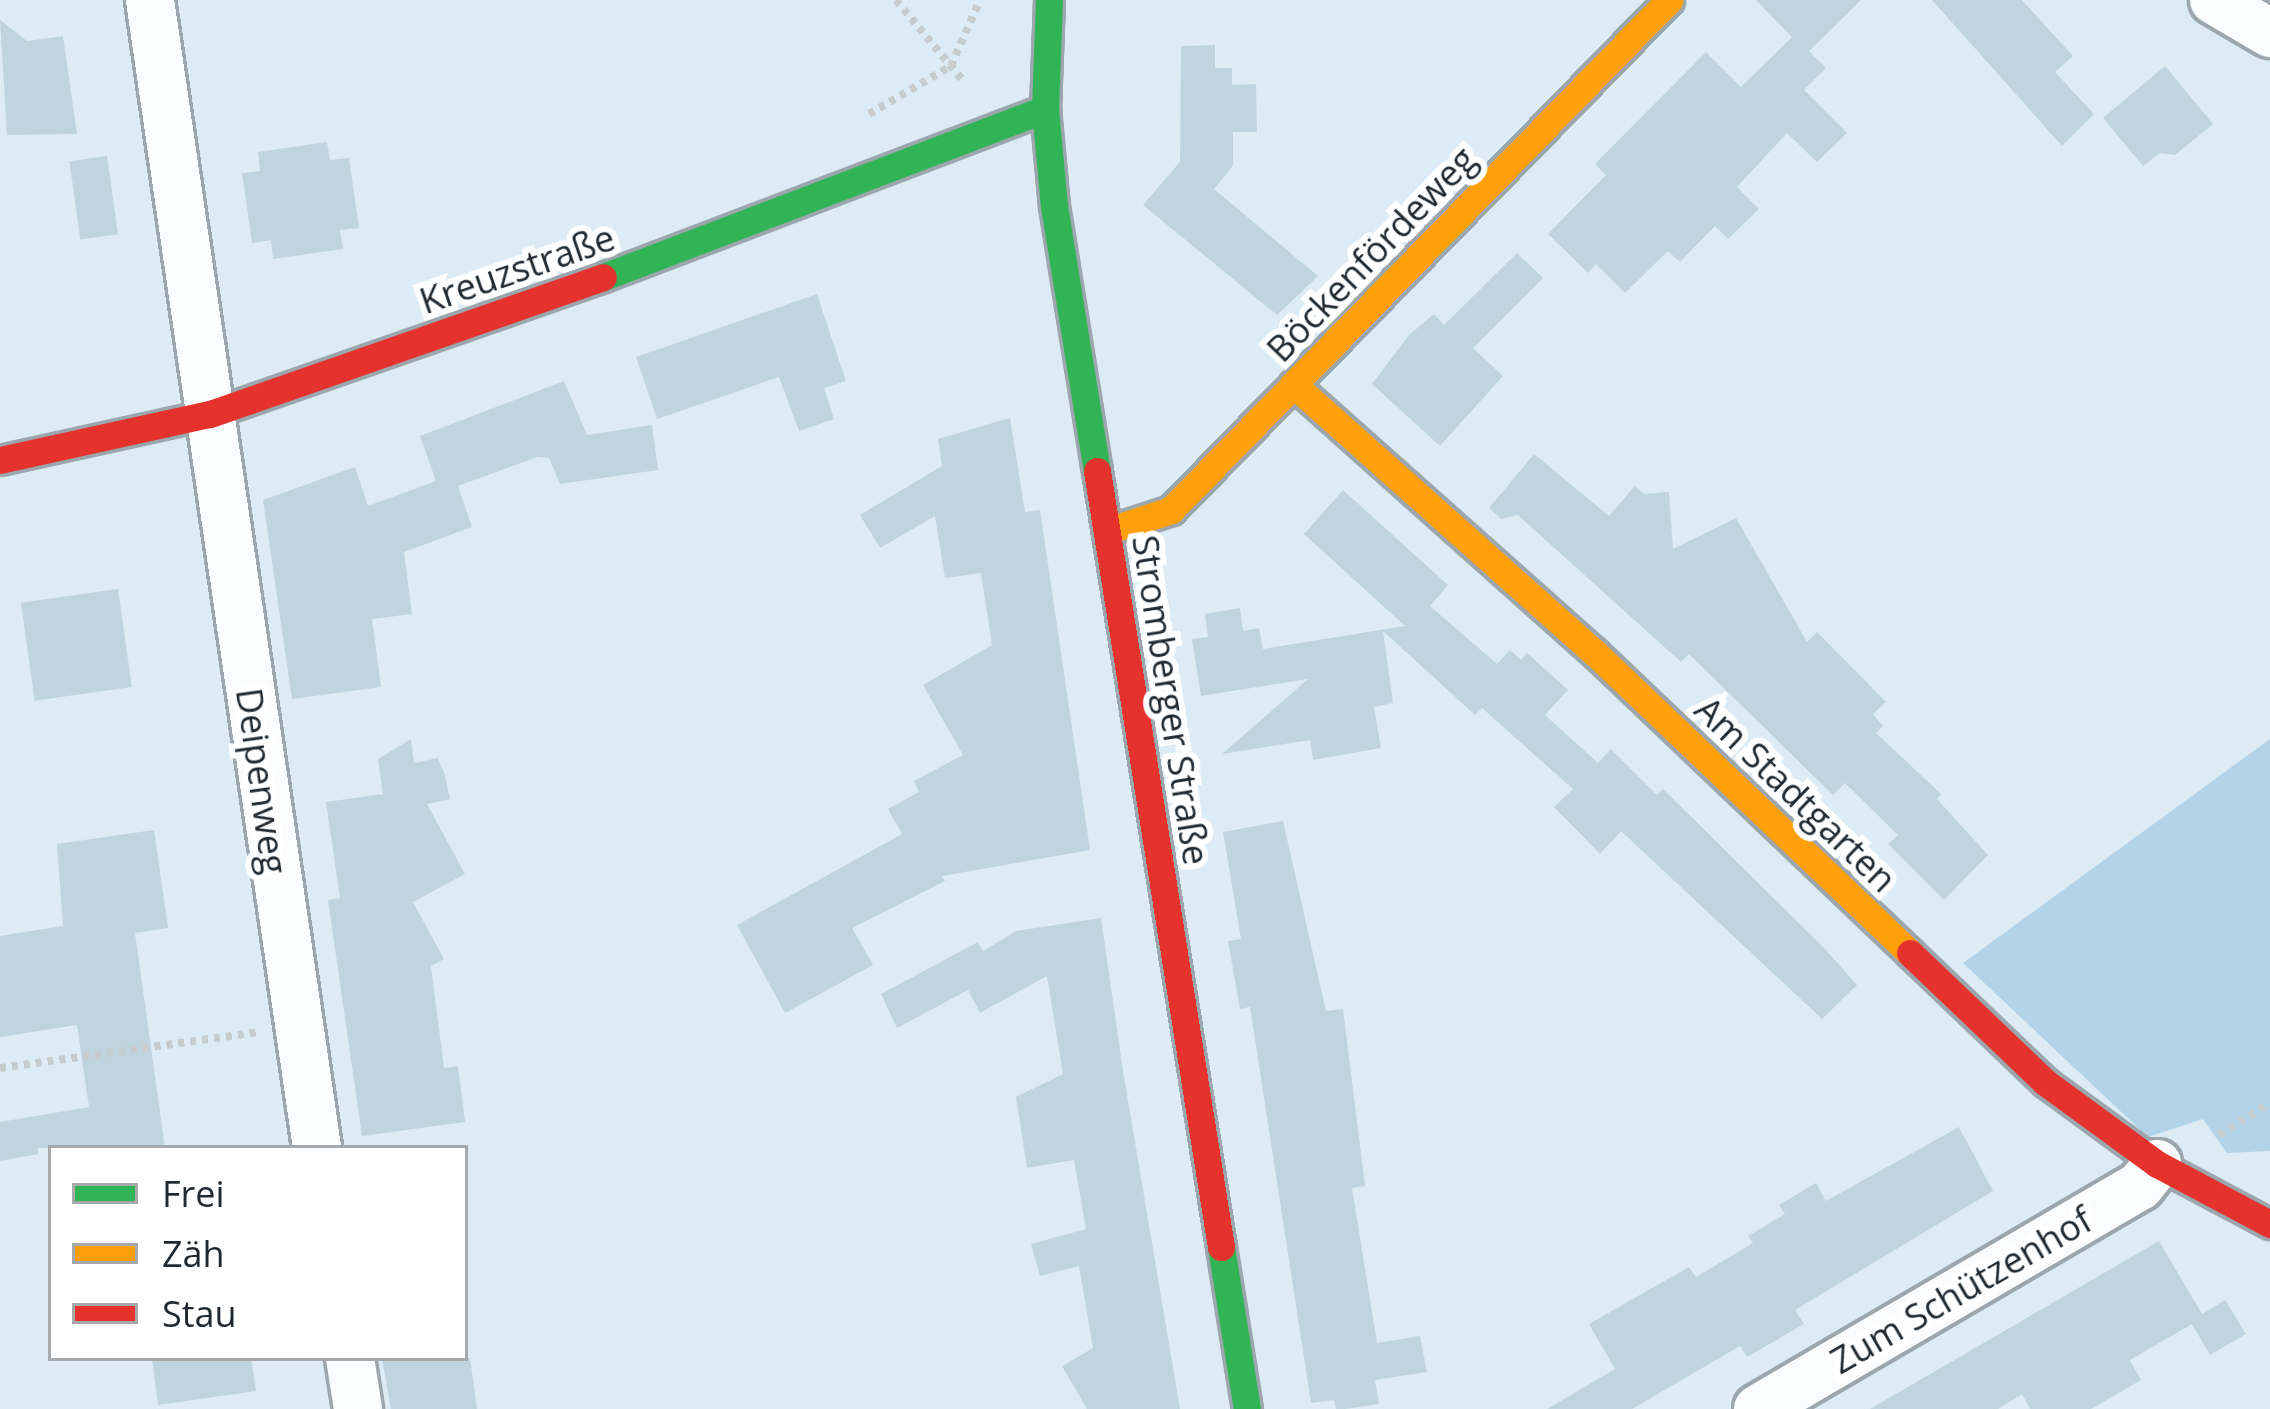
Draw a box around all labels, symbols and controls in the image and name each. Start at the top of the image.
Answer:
street label: Böckenfördeweg [1258,138,1484,370]
street label: Kreuzstraße [414,215,620,323]
street label: Stromberger Straße [1124,532,1218,868]
street label: Deipenweg [228,685,296,877]
street label: Am Stadtgarten [1687,687,1905,901]
legend [48,1145,468,1361]
text: Frei [162,1169,225,1218]
street label: Zum Schützenhof [1823,1198,2099,1382]
text: Zäh [162,1229,225,1278]
text: Stau [162,1289,237,1338]

